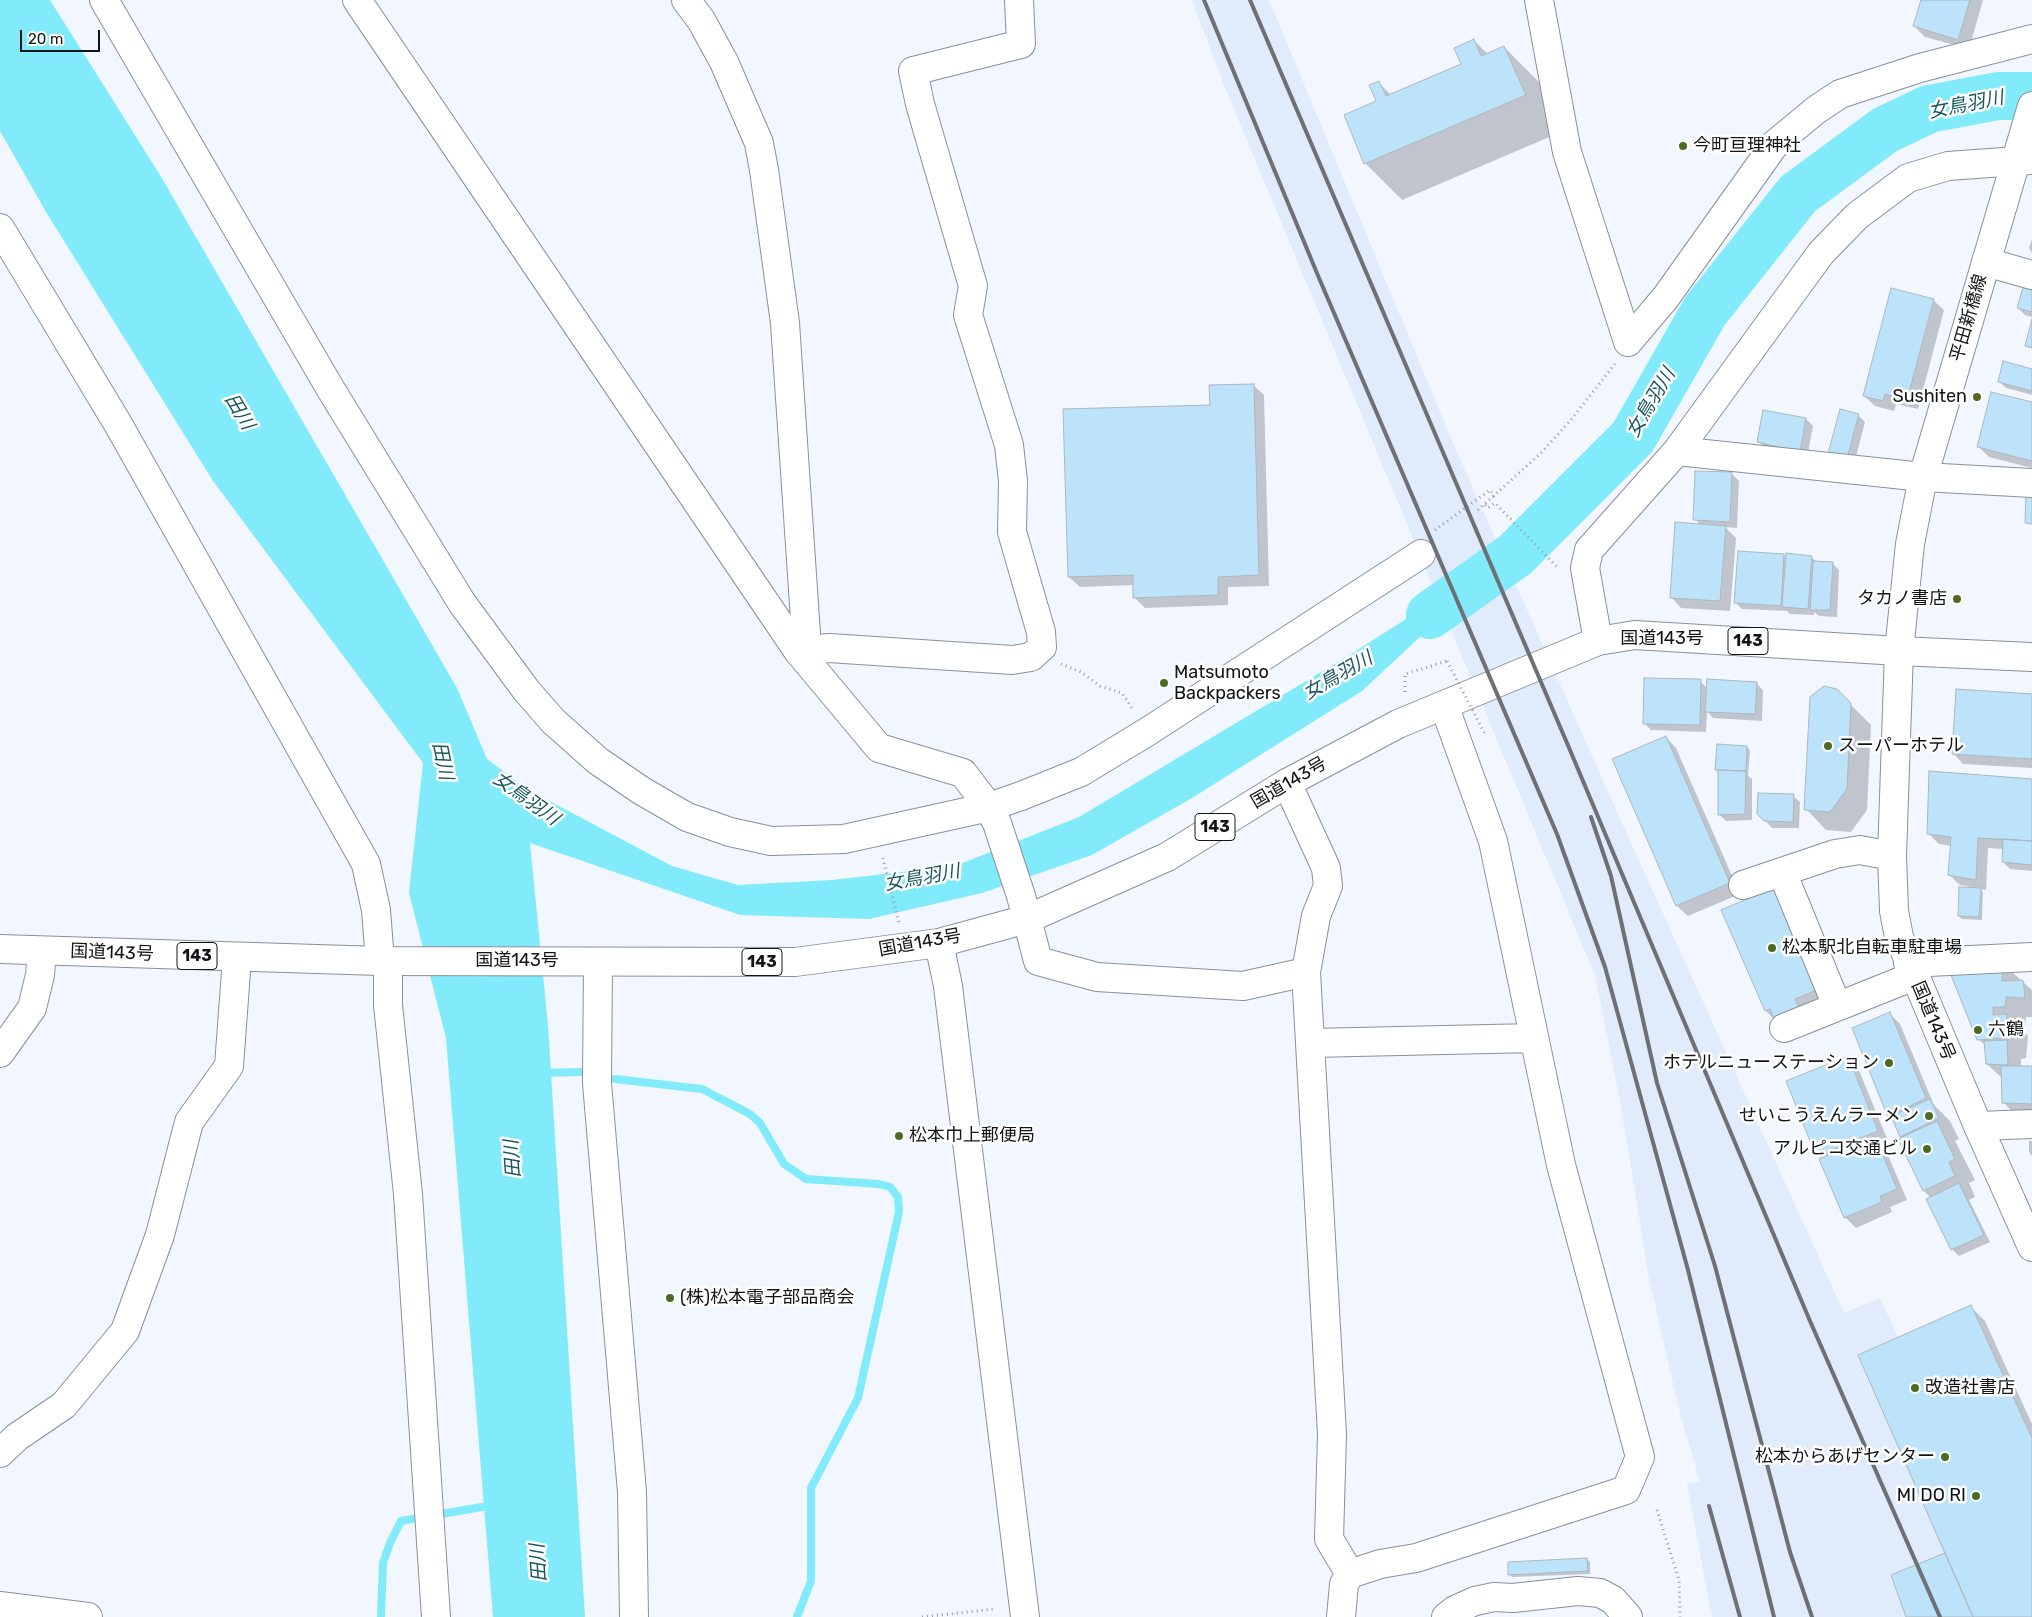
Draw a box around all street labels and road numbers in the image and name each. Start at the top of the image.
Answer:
street label: 平田新橋線 [1946,272,1992,364]
road number: 143 [1728,627,1768,654]
street label: 国道143号 [1620,628,1704,650]
street label: 国道143号 [1247,753,1331,813]
road number: 143 [1195,814,1235,840]
street label: 国道143号 [877,925,963,961]
street label: 国道143号 [70,941,154,965]
road number: 143 [177,942,217,969]
road number: 143 [742,949,782,976]
street label: 国道143号 [475,950,559,972]
street label: 国道143号 [1907,978,1959,1064]

